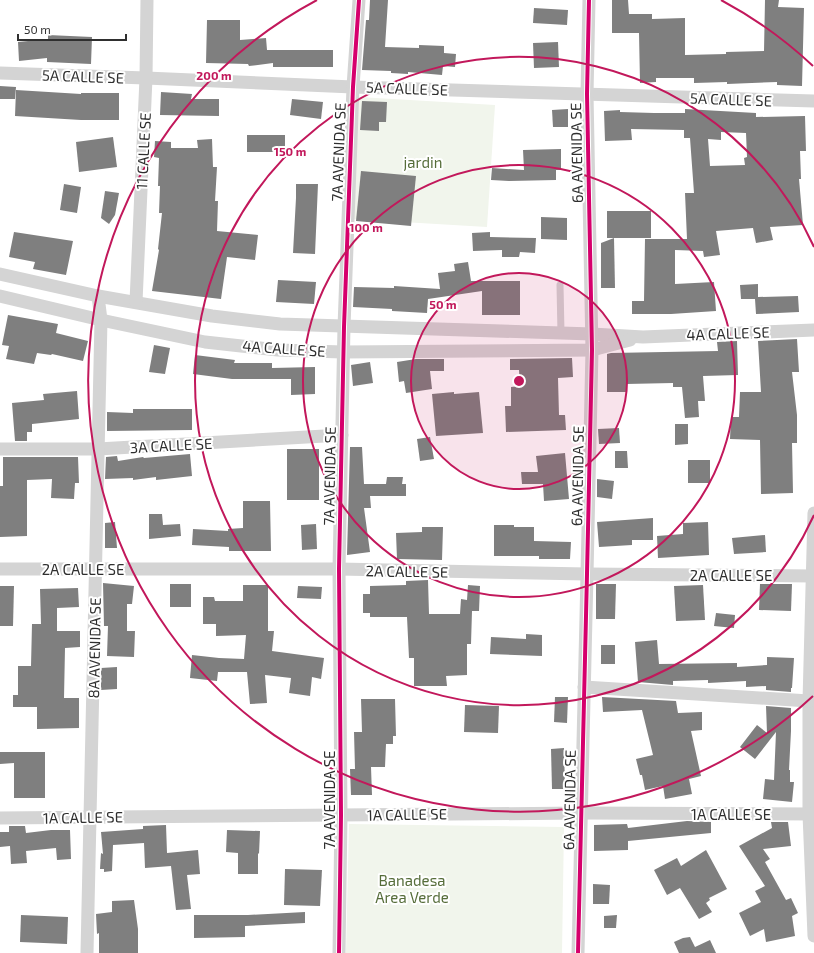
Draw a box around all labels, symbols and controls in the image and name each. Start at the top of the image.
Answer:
scale bar [18,16,126,42]
text: 50 m [24,22,51,36]
street label: 5A CALLE SE [42,66,124,86]
text: 200 m [196,68,232,82]
street label: 5A CALLE SE [366,78,448,98]
street label: 5A CALLE SE [690,89,772,109]
street label: 7A AVENIDA SE [327,102,349,202]
street label: 6A AVENIDA SE [566,103,586,203]
street label: 11 CALLE SE [132,112,154,190]
text: 150 m [274,144,306,158]
park label: jardin [404,153,442,172]
text: 100 m [349,220,383,234]
text: 50 m [429,297,457,311]
street label: 4A CALLE SE [686,323,770,343]
street label: 4A CALLE SE [242,336,326,360]
centre of rings [512,374,526,388]
street label: 7A AVENIDA SE [319,426,339,526]
street label: 6A AVENIDA SE [567,426,587,526]
street label: 3A CALLE SE [129,434,213,456]
street label: 2A CALLE SE [42,560,124,578]
street label: 2A CALLE SE [366,561,448,581]
street label: 2A CALLE SE [690,566,772,584]
street label: 8A AVENIDA SE [84,597,104,699]
street label: 7A AVENIDA SE [320,750,338,850]
street label: 6A AVENIDA SE [559,750,579,850]
street label: 1A CALLE SE [367,804,447,824]
street label: 1A CALLE SE [691,805,771,823]
street label: 1A CALLE SE [43,807,123,827]
park label: Banadesa Area Verde [375,871,449,906]

